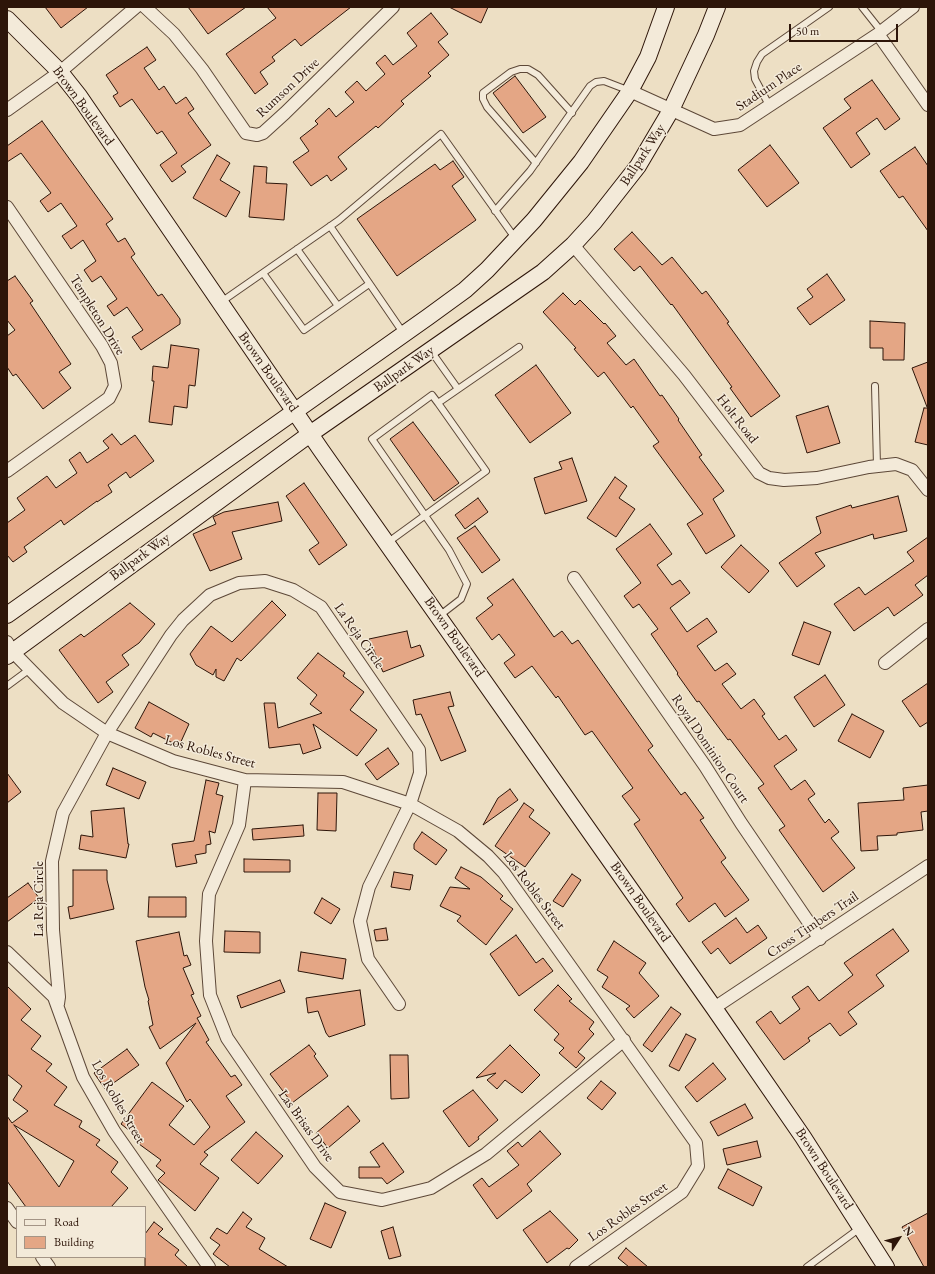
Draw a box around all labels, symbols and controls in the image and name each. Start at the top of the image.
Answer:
scale bar [791,16,900,42]
text: 50 m [796,23,819,39]
street label: Rumson Drive [253,55,323,121]
street label: Stadium Place [733,59,805,115]
street label: Brown Boulevard [49,63,117,149]
street label: Ballpark Way [617,121,669,189]
street label: Templeton Drive [66,272,128,358]
street label: Brown Boulevard [234,329,302,415]
street label: Ballpark Way [370,342,438,396]
street label: Holt Road [713,391,761,447]
street label: Ballpark Way [107,530,173,584]
street label: Brown Boulevard [420,594,488,680]
street label: La Reja Circle [330,600,388,672]
street label: Royal Dominion Court [667,692,753,806]
street label: Los Robles Street [163,732,257,772]
street label: Los Robles Street [499,849,569,933]
street label: Brown Boulevard [606,859,674,945]
street label: La Reja Circle [31,861,47,937]
street label: Cross Timbers Trail [764,888,862,962]
street label: Los Robles Street [87,1057,149,1147]
street label: Las Brisas Drive [274,1087,338,1165]
street label: Brown Boulevard [791,1125,857,1213]
street label: Los Robles Street [585,1178,671,1246]
legend [16,1206,146,1258]
text: Road [54,1214,79,1230]
north arrow [879,1218,919,1258]
text: N [900,1223,917,1239]
text: Building [54,1234,94,1250]

